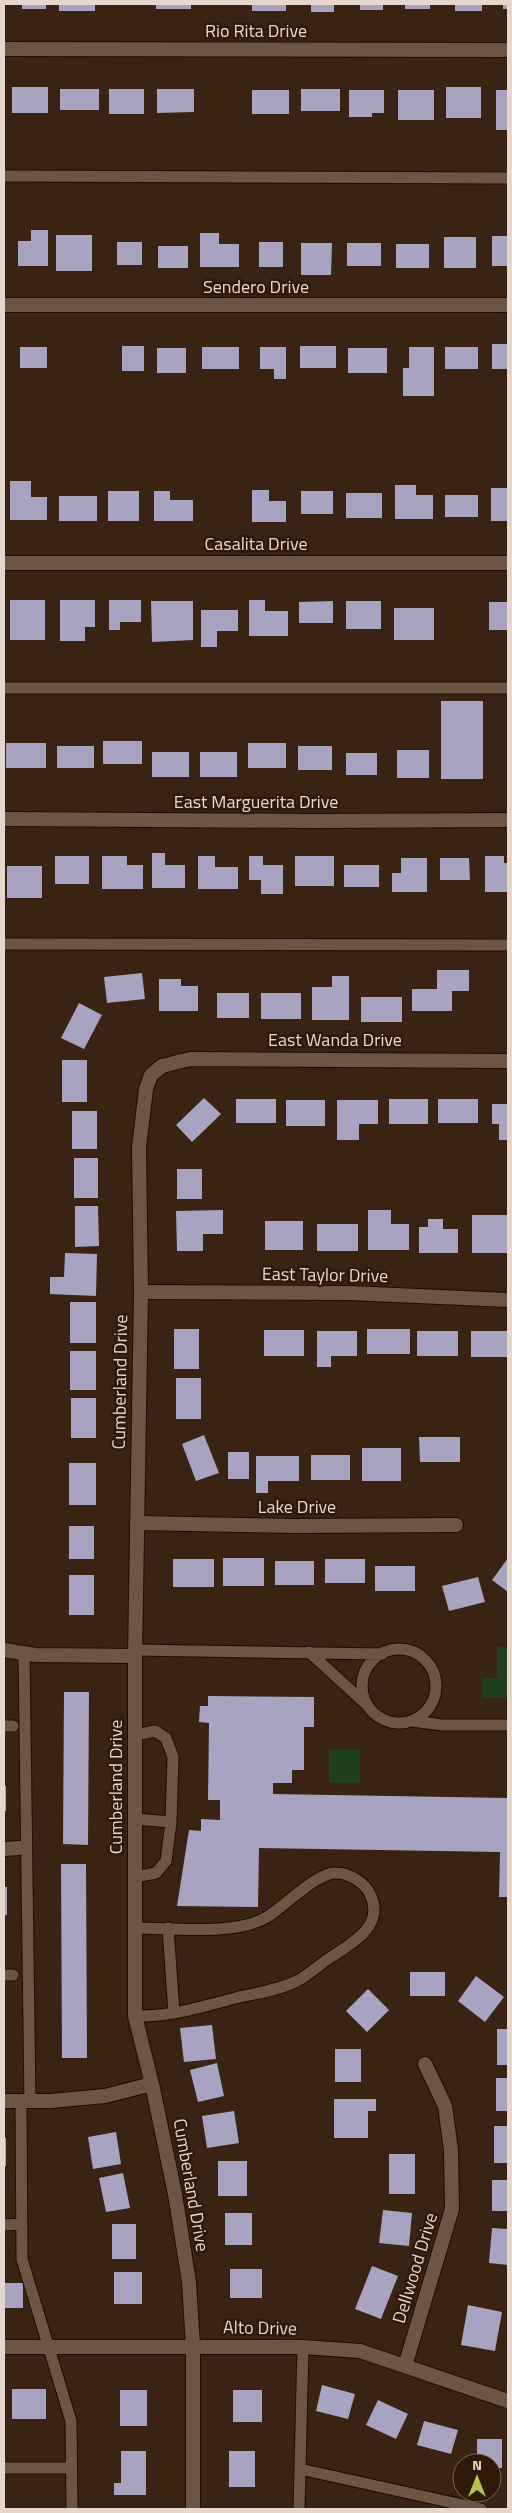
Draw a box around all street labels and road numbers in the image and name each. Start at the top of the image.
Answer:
street label: Rio Rita Drive [205,17,307,44]
street label: Sendero Drive [203,273,309,300]
street label: Casalita Drive [205,530,307,557]
street label: East Marguerita Drive [174,788,338,815]
street label: East Wanda Drive [268,1026,402,1053]
street label: East Taylor Drive [262,1260,388,1289]
street label: Cumberland Drive [105,1314,134,1450]
street label: Lake Drive [258,1493,336,1520]
street label: Cumberland Drive [102,1720,129,1854]
street label: Cumberland Drive [167,2116,216,2254]
street label: Dellwood Drive [385,2209,444,2327]
street label: Alto Drive [223,2313,297,2342]

